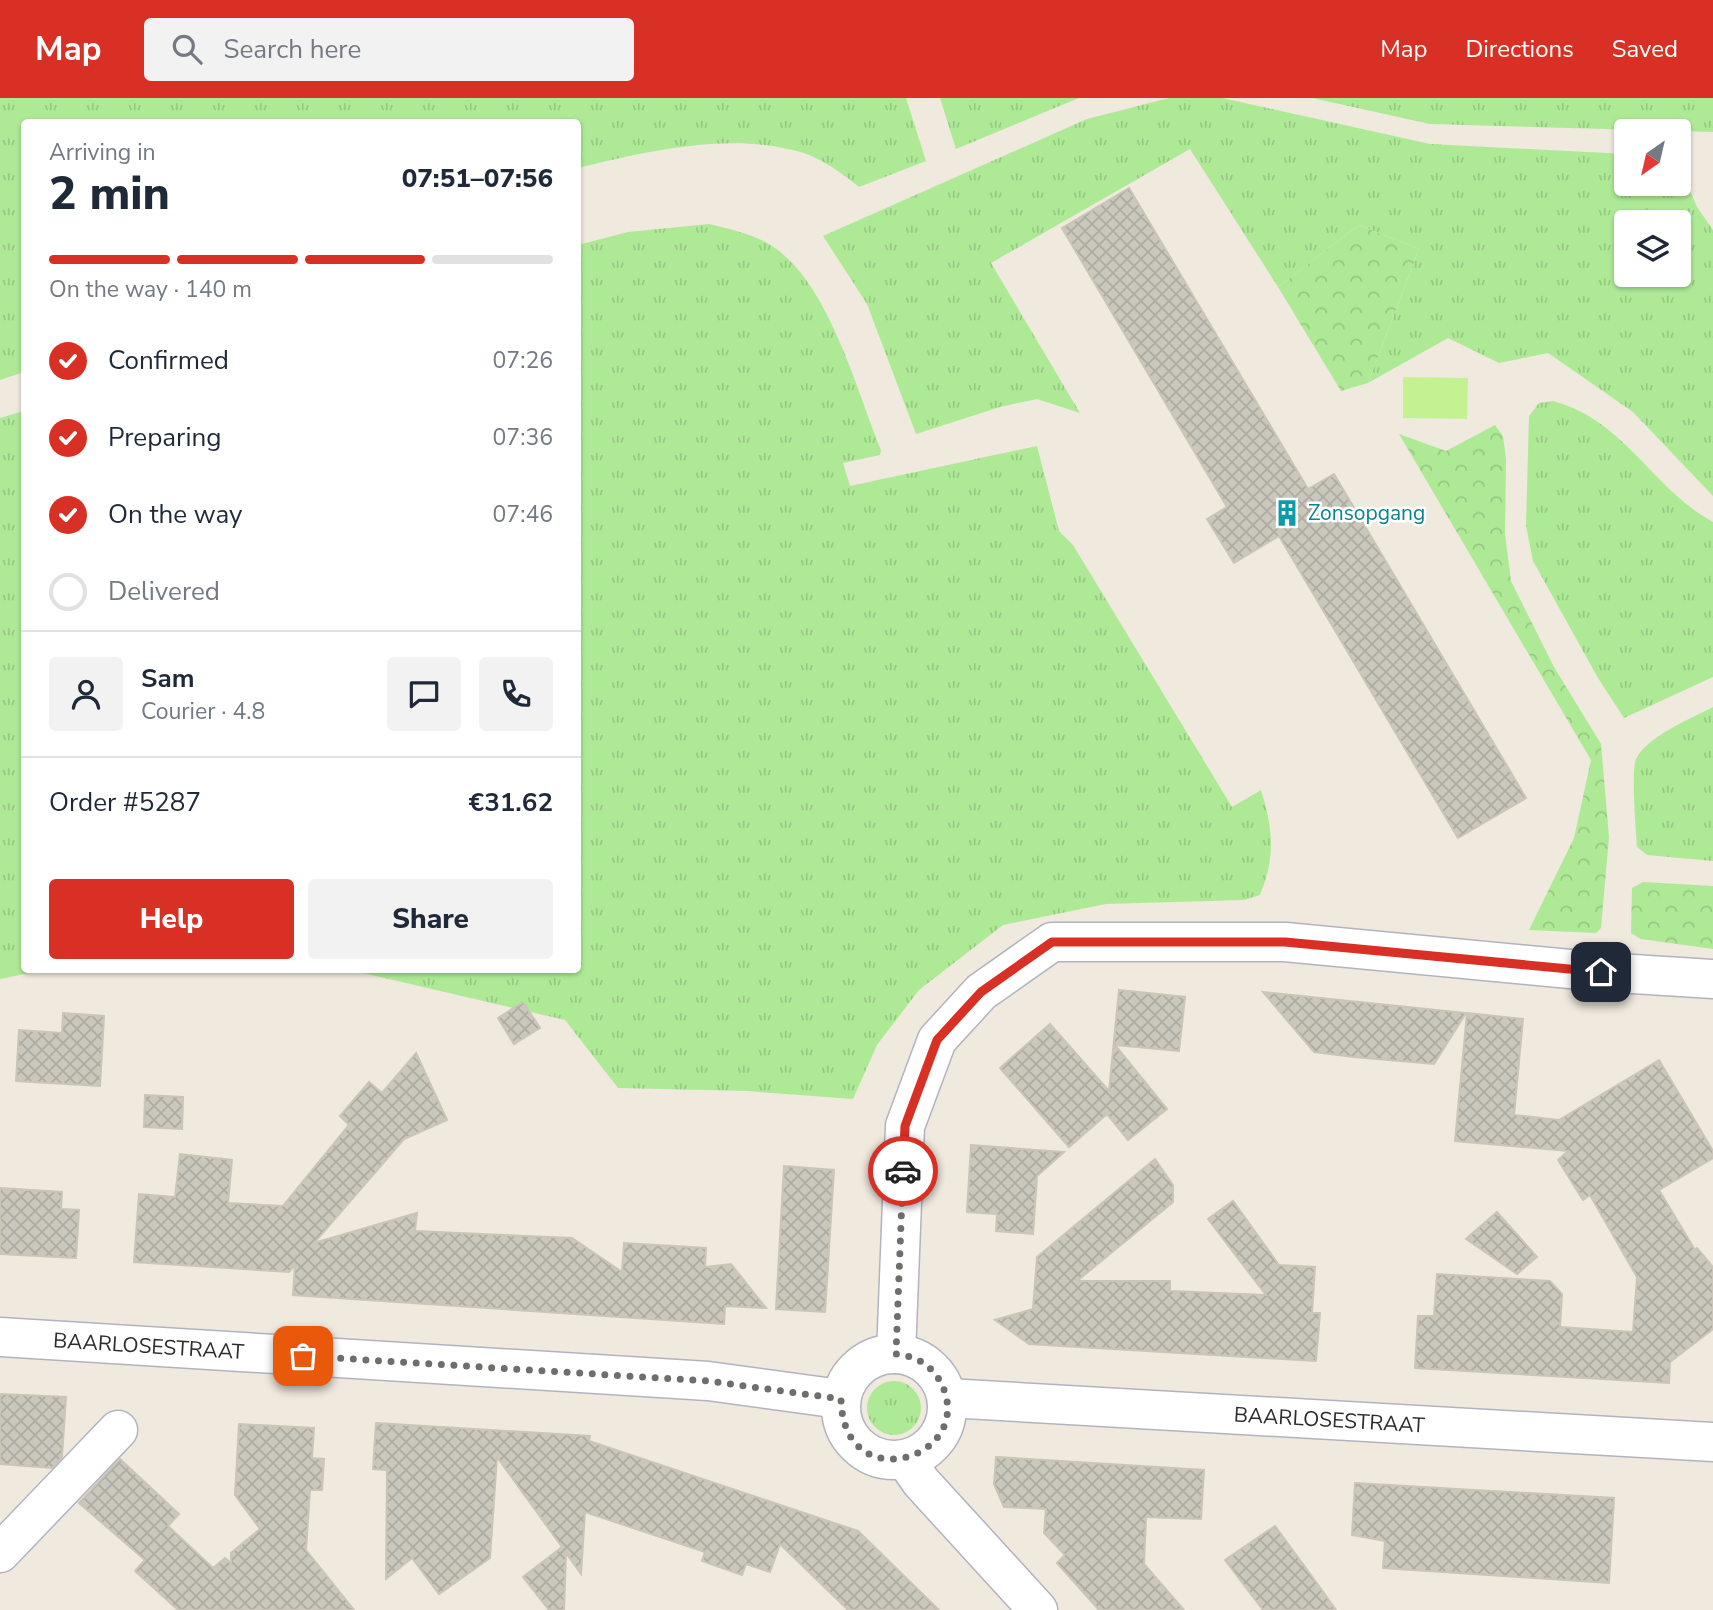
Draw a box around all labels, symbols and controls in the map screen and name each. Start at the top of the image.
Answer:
search box [144,18,634,81]
text: Map [35,27,102,72]
icon: search [168,30,206,68]
text: Search here [224,32,361,67]
text: Map [1380,33,1427,65]
text: Directions [1465,33,1574,65]
text: Saved [1612,33,1678,65]
north arrow [1614,119,1690,196]
map controls [1614,119,1691,287]
text: Arriving in [49,137,156,168]
text: 07:51–07:56 [402,161,553,196]
text: 2 min [49,162,170,225]
button: layers [1614,210,1691,287]
text: On the way · 140 m [49,274,252,305]
icon: check [49,342,87,380]
text: Confirmed [108,343,229,378]
text: 07:26 [493,345,553,376]
icon: check [49,419,87,457]
text: Preparing [108,420,221,455]
text: 07:36 [493,422,553,453]
icon: check [49,496,87,534]
text: On the way [108,497,242,532]
building icon: Zonsopgang [1272,498,1302,528]
text: 07:46 [493,499,553,530]
place label: Zonsopgang [1308,499,1425,527]
text: Delivered [108,574,220,609]
button: person [49,657,123,731]
button: chat [387,657,461,731]
button: phone [479,657,553,731]
text: Sam [141,661,194,696]
text: Courier · 4.8 [141,696,265,727]
text: Order #5287 [49,785,201,820]
text: €31.62 [469,785,553,820]
button: Help [49,879,294,959]
button: Share [308,879,553,959]
pin [1571,942,1631,1002]
icon: home [1582,953,1620,991]
courier [868,1136,938,1206]
icon: car [884,1152,922,1190]
street label: BAARLOSESTRAAT [52,1326,245,1366]
pin [273,1326,333,1386]
icon: bag [284,1337,322,1375]
street label: BAARLOSESTRAAT [1233,1401,1426,1439]

